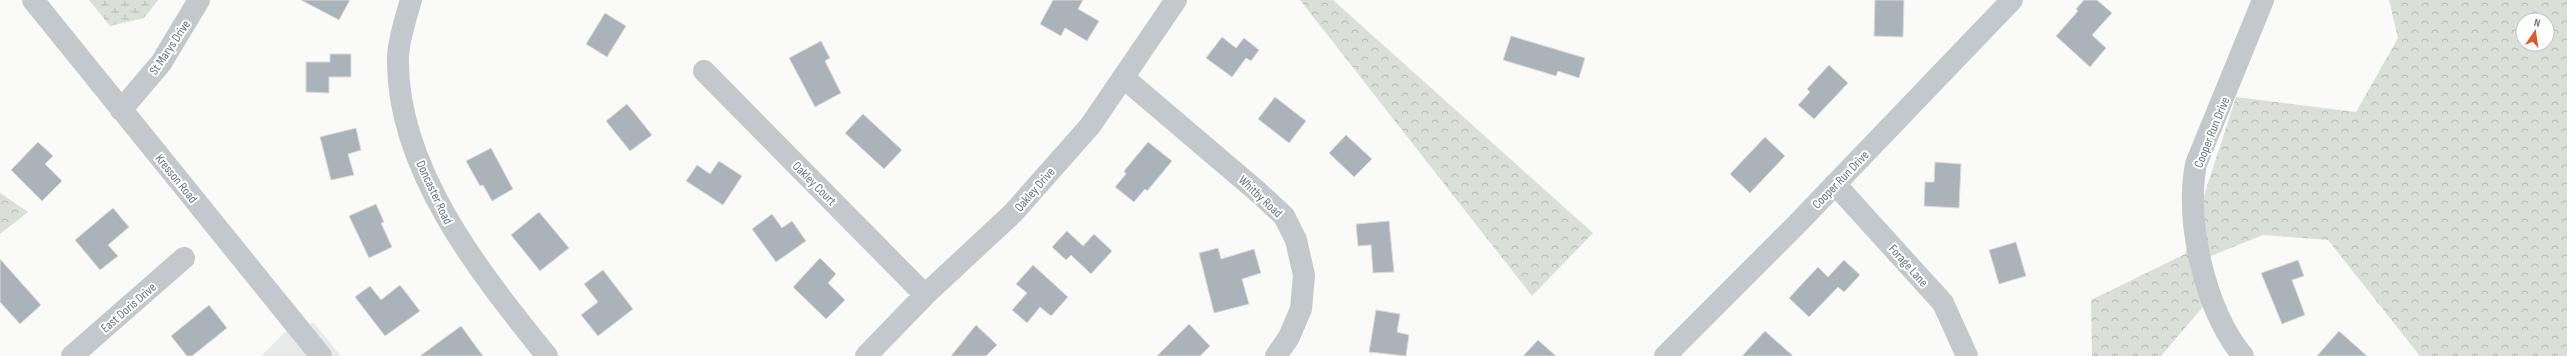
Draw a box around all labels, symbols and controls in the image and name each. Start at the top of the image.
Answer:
north arrow [2515,12,2555,52]
text: N [2533,16,2542,30]
street label: St Marys Drive [146,17,194,78]
street label: Cooper Run Drive [2190,95,2233,170]
street label: Cooper Run Drive [1809,147,1873,212]
street label: Kresson Road [152,151,201,206]
street label: Doncaster Road [412,158,456,227]
street label: Oakley Court [789,158,840,209]
street label: Oakley Drive [1011,164,1058,215]
street label: Whitby Road [1235,172,1286,221]
street label: Forage Lane [1885,241,1932,290]
street label: East Doris Drive [98,279,160,336]

